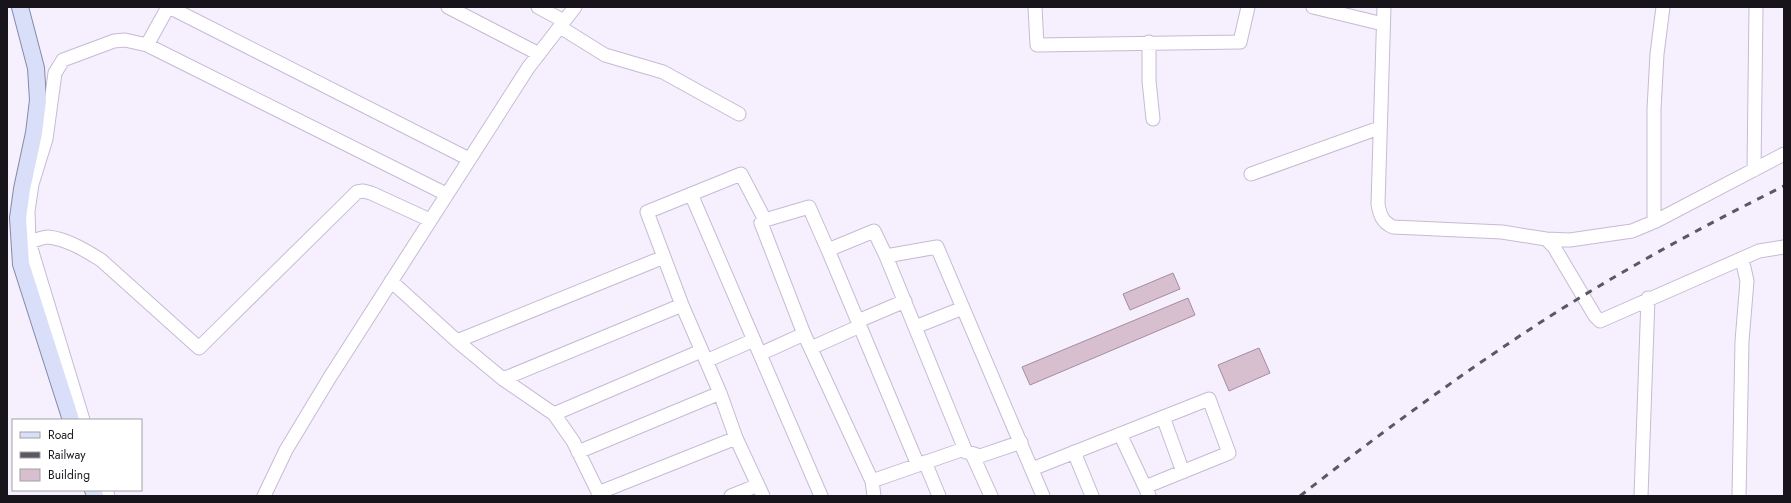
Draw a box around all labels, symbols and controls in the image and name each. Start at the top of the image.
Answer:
legend [12,419,142,491]
text: Road [48,426,74,444]
text: Railway [48,446,86,464]
text: Building [48,466,90,484]

